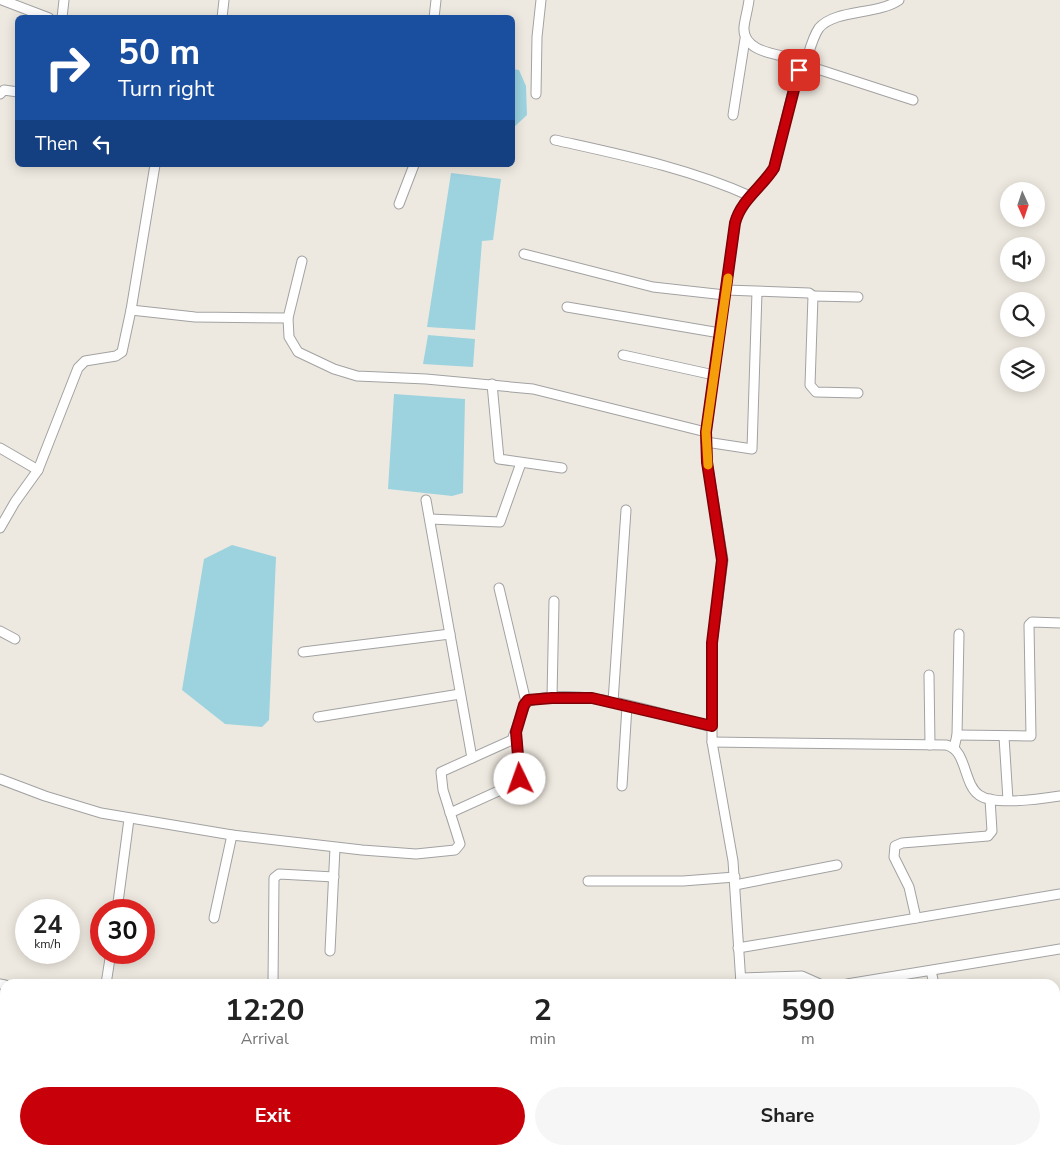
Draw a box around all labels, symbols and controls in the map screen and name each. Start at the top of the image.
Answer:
text: 50 m [118,29,200,76]
icon: right [35,35,100,100]
pin [778,49,820,91]
icon: arrive [785,56,813,84]
text: Turn right [118,74,214,104]
icon: left [88,130,116,158]
text: Then [35,131,78,157]
north arrow [1000,182,1045,228]
map controls [1000,182,1045,392]
button: sound [1000,237,1045,282]
button: search [1000,292,1045,337]
button: layers [1000,347,1045,392]
position arrow [493,752,545,804]
speed limit sign: 30 [90,899,155,964]
text: 24 [32,908,63,942]
text: km/h [34,936,61,952]
text: 12:20 [225,990,304,1031]
text: 2 [534,990,552,1031]
text: 590 [781,990,835,1031]
text: Arrival [241,1028,289,1050]
text: min [529,1028,556,1050]
text: m [801,1028,815,1050]
button: Exit [20,1087,525,1145]
button: Share [535,1087,1040,1145]

